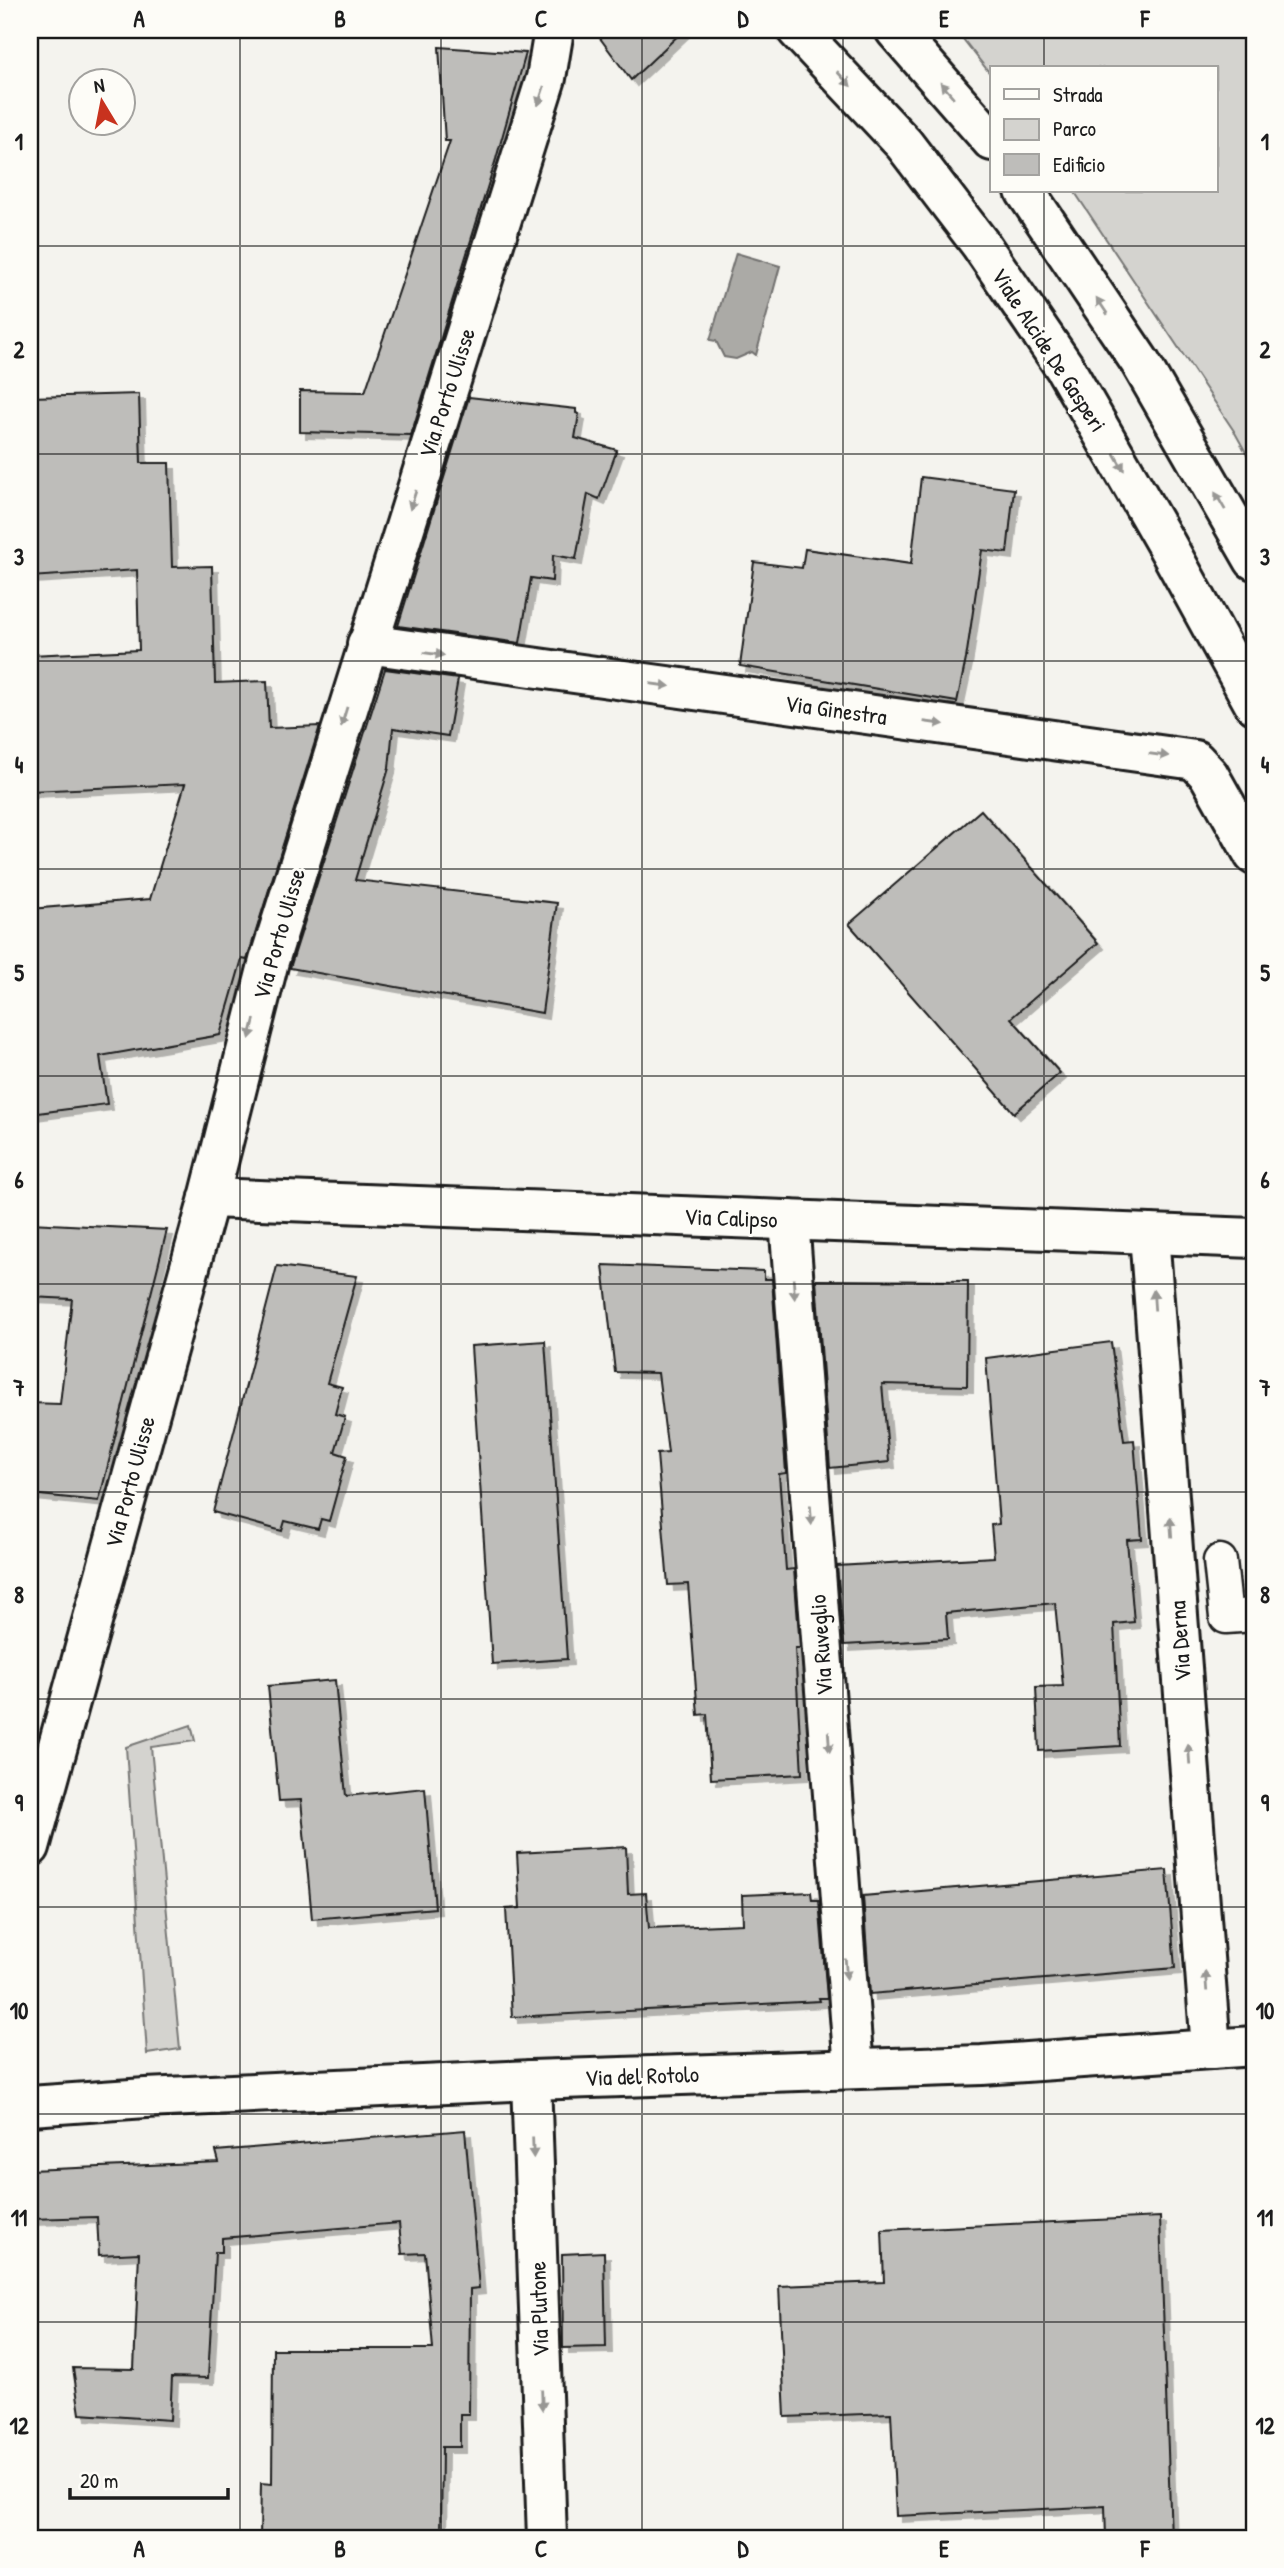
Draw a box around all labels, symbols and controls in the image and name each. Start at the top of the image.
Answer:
text: A [133,3,145,34]
text: B [334,3,346,34]
text: C [535,3,547,34]
text: D [738,3,750,34]
text: E [939,3,950,34]
text: F [1140,3,1151,34]
north arrow [66,66,136,136]
legend [990,66,1218,192]
one-way arrow [835,71,852,88]
text: N [92,72,106,99]
text: Strada [1053,80,1103,109]
one-way arrow [940,81,955,98]
one-way arrow [535,86,545,107]
text: Parco [1053,114,1096,143]
text: 1 [15,126,23,157]
text: 1 [1261,126,1269,157]
text: Edificio [1053,150,1105,179]
street label: Viale Alcide De Gasperi [985,262,1114,438]
one-way arrow [1095,297,1109,315]
street label: Via Porto Ulisse [411,324,482,462]
text: 2 [14,334,25,365]
text: 2 [1260,334,1271,365]
one-way arrow [1113,452,1125,471]
one-way arrow [407,490,417,511]
one-way arrow [1214,491,1226,510]
text: 3 [14,541,24,572]
text: 3 [1260,541,1270,572]
one-way arrow [424,648,446,659]
one-way arrow [649,680,671,691]
street label: Via Ginestra [783,687,889,732]
one-way arrow [339,707,349,728]
one-way arrow [923,718,945,729]
text: 4 [15,749,24,780]
text: 4 [1261,749,1270,780]
one-way arrow [1148,750,1170,761]
street label: Via Porto Ulisse [245,865,312,1003]
text: 5 [14,957,24,988]
text: 5 [1260,957,1270,988]
one-way arrow [246,1018,257,1040]
text: 6 [14,1164,24,1195]
text: 6 [1260,1164,1270,1195]
street label: Via Calipso [684,1200,778,1235]
one-way arrow [789,1278,800,1300]
one-way arrow [1148,1289,1159,1311]
text: 7 [12,1372,25,1403]
text: 7 [1258,1372,1271,1403]
street label: Via Porto Ulisse [97,1413,162,1551]
one-way arrow [806,1505,817,1527]
one-way arrow [1165,1516,1176,1538]
text: 8 [14,1579,24,1610]
text: 8 [1260,1579,1270,1610]
street label: Via Ruveglio [802,1593,839,1697]
street label: Via Derna [1161,1600,1198,1682]
one-way arrow [824,1731,835,1753]
one-way arrow [1183,1743,1194,1765]
text: 9 [15,1787,24,1818]
text: 9 [1261,1787,1270,1818]
one-way arrow [841,1958,852,1980]
one-way arrow [1200,1969,1211,1991]
text: 10 [10,1995,28,2026]
text: 10 [1256,1995,1274,2026]
street label: Via del Rotolo [584,2058,700,2093]
one-way arrow [528,2137,539,2159]
text: 11 [11,2202,27,2233]
text: 11 [1257,2202,1273,2233]
street label: Via Plutone [521,2261,556,2357]
one-way arrow [537,2389,548,2411]
text: 12 [9,2410,29,2441]
text: 12 [1255,2410,1275,2441]
scale bar [70,2456,228,2500]
text: 20 m [80,2466,118,2495]
text: A [133,2533,145,2564]
text: B [334,2533,346,2564]
text: C [535,2533,547,2564]
text: D [738,2533,750,2564]
text: E [939,2533,950,2564]
text: F [1140,2533,1151,2564]

